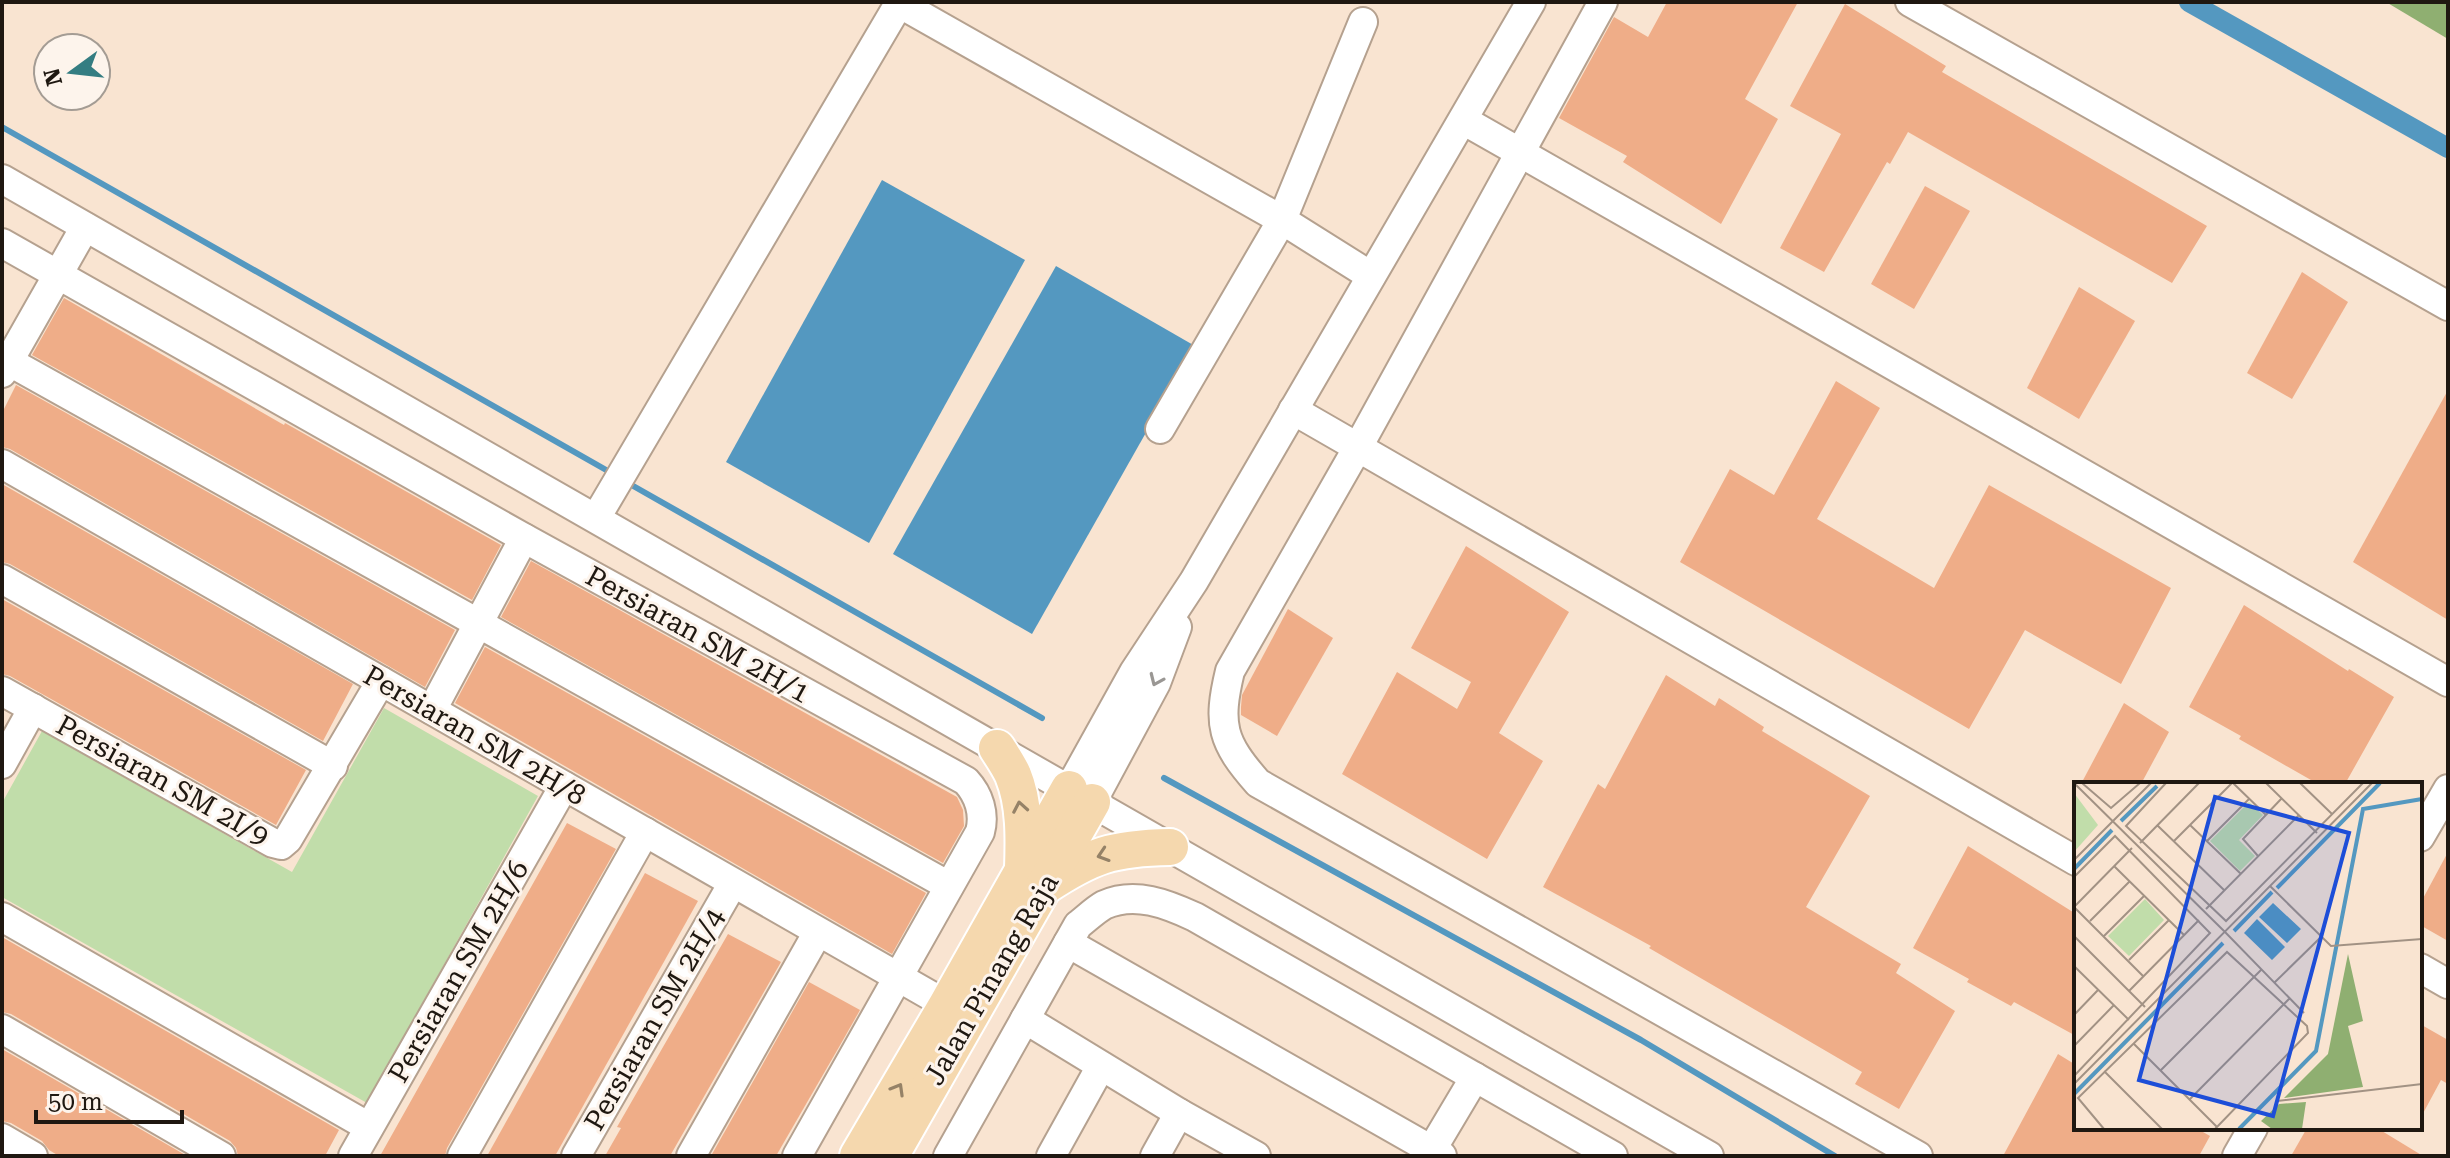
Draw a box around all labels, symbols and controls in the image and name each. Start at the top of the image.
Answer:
north arrow [32,32,112,112]
text: N [39,66,67,88]
street label: Persiaran SM 2H/1 [580,559,815,710]
street label: Persiaran SM 2H/8 [358,658,592,812]
one-way arrow [1150,672,1166,686]
street label: Persiaran SM 2I/9 [51,708,275,853]
inset map [2074,782,2422,1130]
one-way arrow [1012,800,1029,814]
one-way arrow [1097,846,1111,862]
street label: Persiaran SM 2H/6 [381,854,535,1088]
street label: Jalan Pinang Raja [918,868,1065,1091]
street label: Persiaran SM 2H/4 [577,902,732,1136]
scale bar [36,1074,182,1124]
one-way arrow [888,1083,904,1098]
text: 50 m [48,1088,103,1116]

